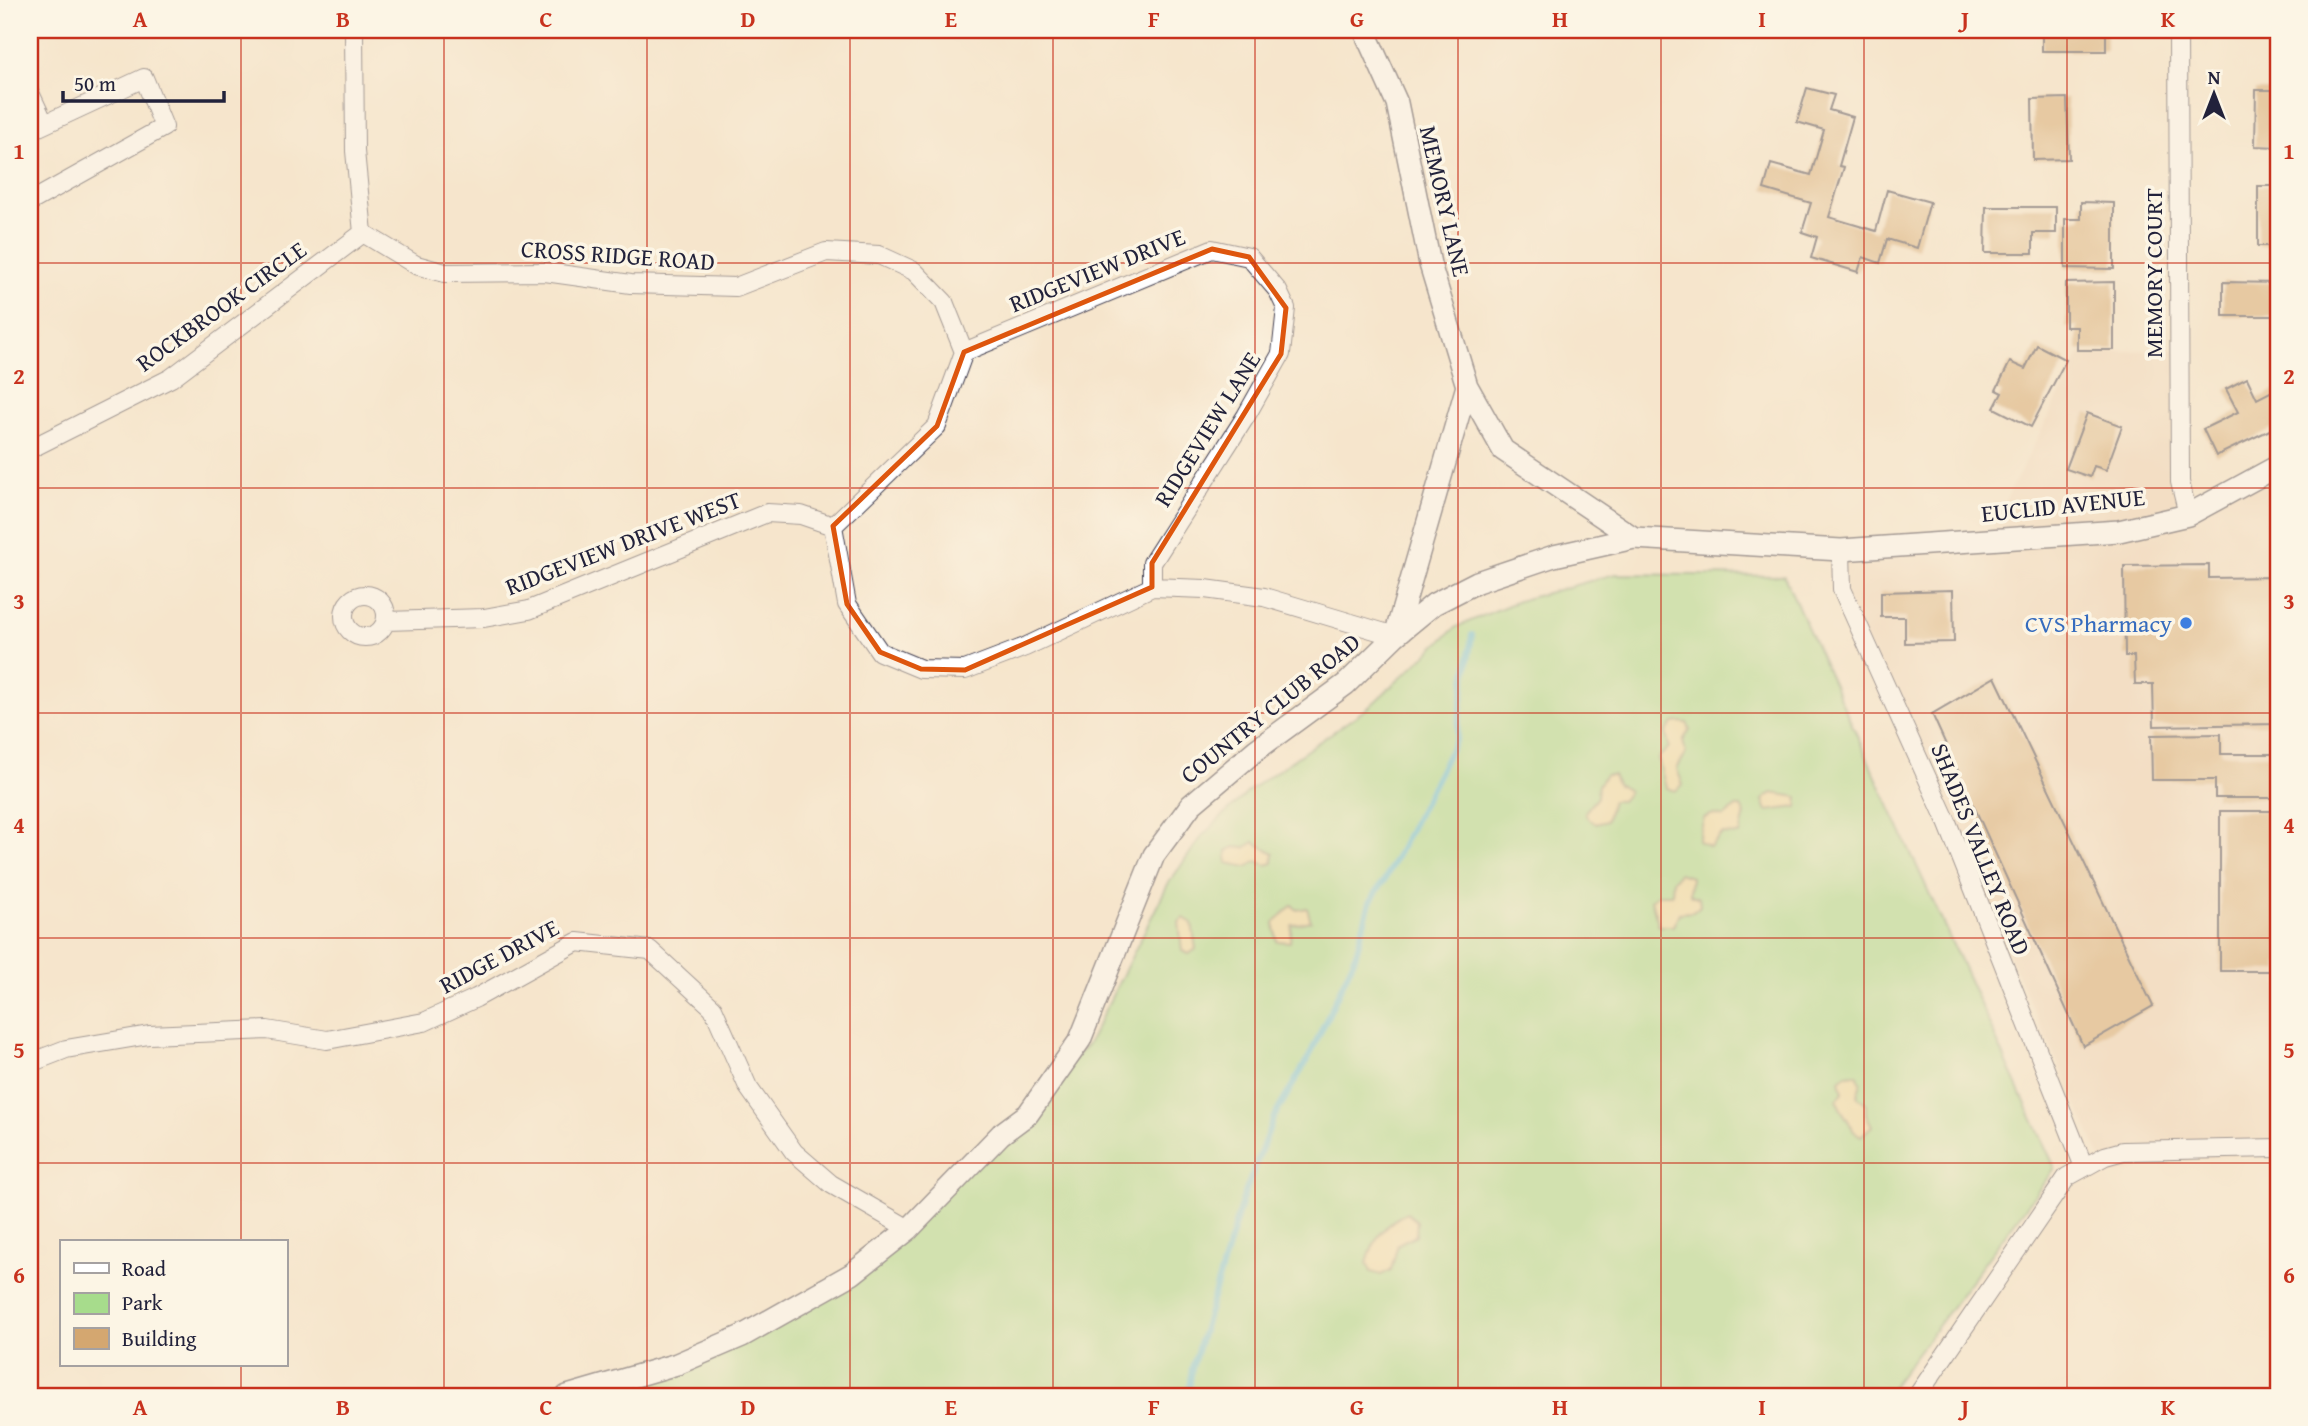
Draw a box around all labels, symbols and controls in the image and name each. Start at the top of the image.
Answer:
text: A [133,2,148,35]
text: B [336,2,350,35]
text: C [539,2,553,35]
text: D [741,2,756,35]
text: E [945,2,957,35]
text: F [1148,2,1160,35]
text: G [1350,2,1364,35]
text: H [1552,2,1568,35]
text: I [1758,2,1766,35]
text: J [1957,2,1969,35]
text: K [2161,2,2176,35]
scale bar [63,60,224,104]
north arrow [2178,60,2248,130]
text: N [2208,63,2221,91]
text: 50 m [74,68,116,99]
street label: MEMORY LANE [1411,122,1479,280]
text: 1 [13,134,25,167]
text: 1 [2283,134,2295,167]
street label: MEMORY COURT [2136,188,2171,358]
street label: RIDGEVIEW DRIVE [1004,219,1190,321]
street label: CROSS RIDGE ROAD [520,231,716,279]
street label: ROCKBROOK CIRCLE [129,232,313,380]
street label: RIDGEVIEW LANE [1145,345,1269,513]
text: 2 [13,359,25,392]
text: 2 [2283,359,2295,392]
street label: EUCLID AVENUE [1980,479,2146,531]
street label: RIDGEVIEW DRIVE WEST [500,482,746,604]
text: 3 [13,584,25,617]
text: 3 [2283,584,2295,617]
place label: CVS Pharmacy [2025,606,2172,641]
marker: CVS Pharmacy [2178,615,2194,631]
street label: COUNTRY CLUB ROAD [1173,624,1367,792]
street label: SHADES VALLEY ROAD [1922,738,2040,960]
text: 4 [13,808,25,841]
text: 4 [2283,808,2295,841]
street label: RIDGE DRIVE [433,910,565,1002]
text: 5 [13,1033,25,1066]
text: 5 [2283,1033,2295,1066]
legend [60,1240,287,1366]
text: Road [122,1253,167,1284]
text: 6 [13,1258,25,1291]
text: 6 [2283,1258,2295,1291]
text: Park [122,1287,163,1318]
text: Building [122,1323,197,1354]
text: A [133,1390,148,1423]
text: B [336,1390,350,1423]
text: C [539,1390,553,1423]
text: D [741,1390,756,1423]
text: E [945,1390,957,1423]
text: F [1148,1390,1160,1423]
text: G [1350,1390,1364,1423]
text: H [1552,1390,1568,1423]
text: I [1758,1390,1766,1423]
text: J [1957,1390,1969,1423]
text: K [2161,1390,2176,1423]

